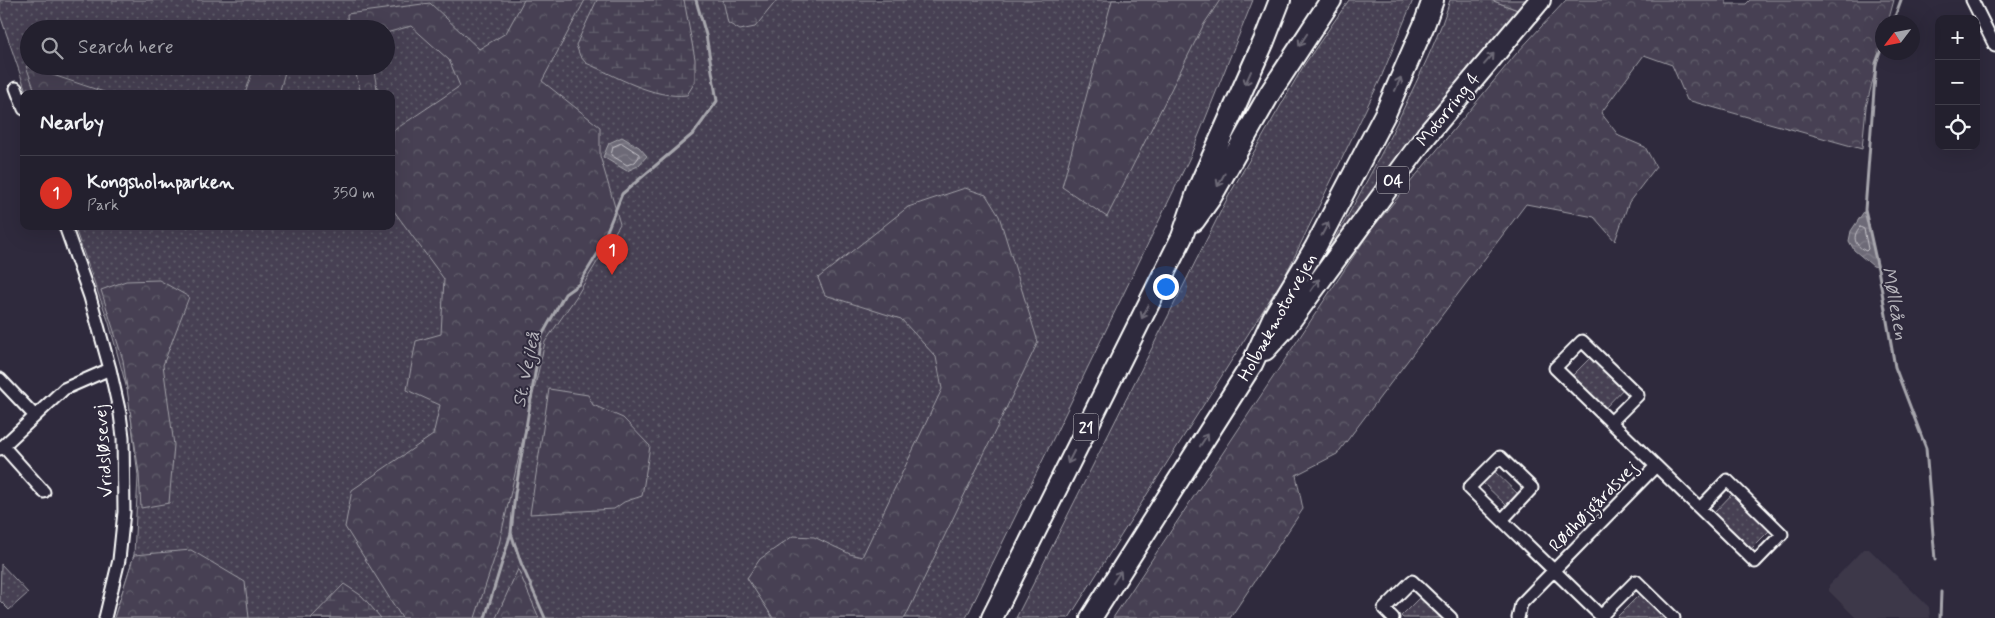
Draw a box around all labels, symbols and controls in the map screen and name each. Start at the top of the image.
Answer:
north arrow [1875,15,1920,60]
map controls [1935,15,1980,150]
button: + [1935,15,1980,60]
search box [20,20,395,75]
one-way arrow [1298,33,1308,47]
icon: search [38,34,66,62]
text: Search here [78,35,174,60]
one-way arrow [1483,53,1494,66]
button: − [1935,60,1980,105]
street label: Motorring 4 [1411,67,1487,152]
one-way arrow [1243,70,1253,85]
one-way arrow [1394,77,1404,92]
button: locate [1935,105,1980,150]
text: Nearby [40,109,104,137]
road number: O4 [1377,166,1409,194]
text: Kongsholmparken [87,170,234,195]
one-way arrow [1215,172,1225,187]
text: 1 [52,183,60,204]
text: 350 m [333,183,375,204]
text: Park [87,195,119,216]
one-way arrow [1321,222,1330,237]
pin: 1 [596,234,628,275]
street label: Holbækmotorvejen [1233,249,1323,386]
water label: Mølleåen [1875,264,1914,342]
your location [1153,274,1179,300]
one-way arrow [1310,278,1320,292]
one-way arrow [1140,304,1149,319]
water label: St. Vejleå [507,329,546,410]
street label: Vridsløsevej [89,404,119,498]
road number: 21 [1074,414,1098,441]
one-way arrow [1199,433,1209,447]
one-way arrow [1066,449,1075,464]
street label: Rødhøjgårdsvej [1544,456,1645,559]
one-way arrow [1112,570,1122,584]

